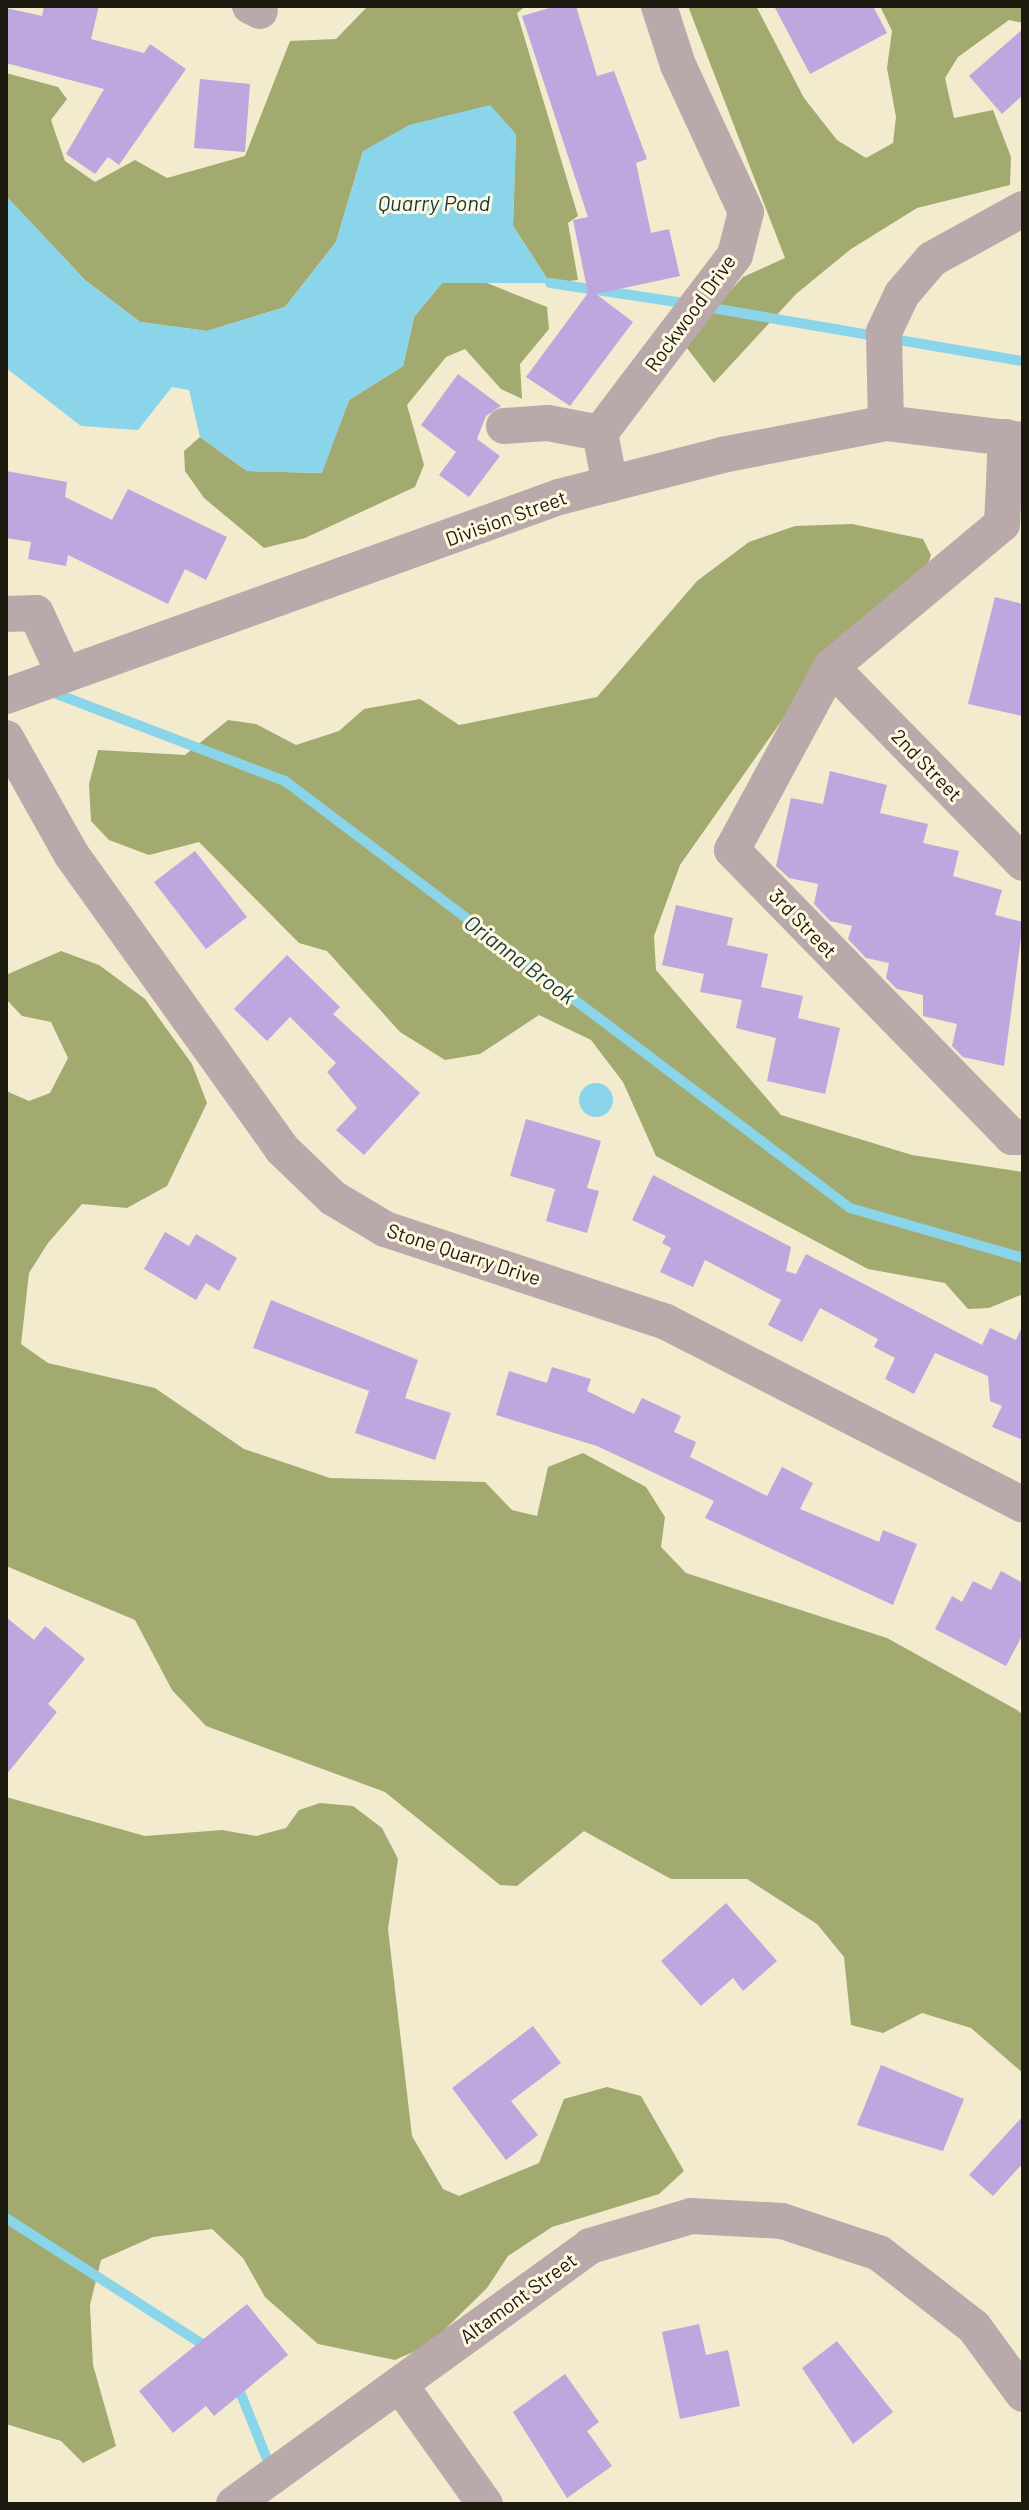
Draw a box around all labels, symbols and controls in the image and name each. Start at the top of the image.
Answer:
water label: Quarry Pond [378,190,490,216]
street label: Rockwood Drive [639,250,741,376]
street label: Division Street [442,485,570,551]
street label: 2nd Street [887,724,967,806]
street label: 3rd Street [764,883,842,963]
water label: Orianna Brook [459,909,581,1009]
street label: Stone Quarry Drive [384,1218,544,1290]
street label: Altamont Street [455,2248,581,2348]

